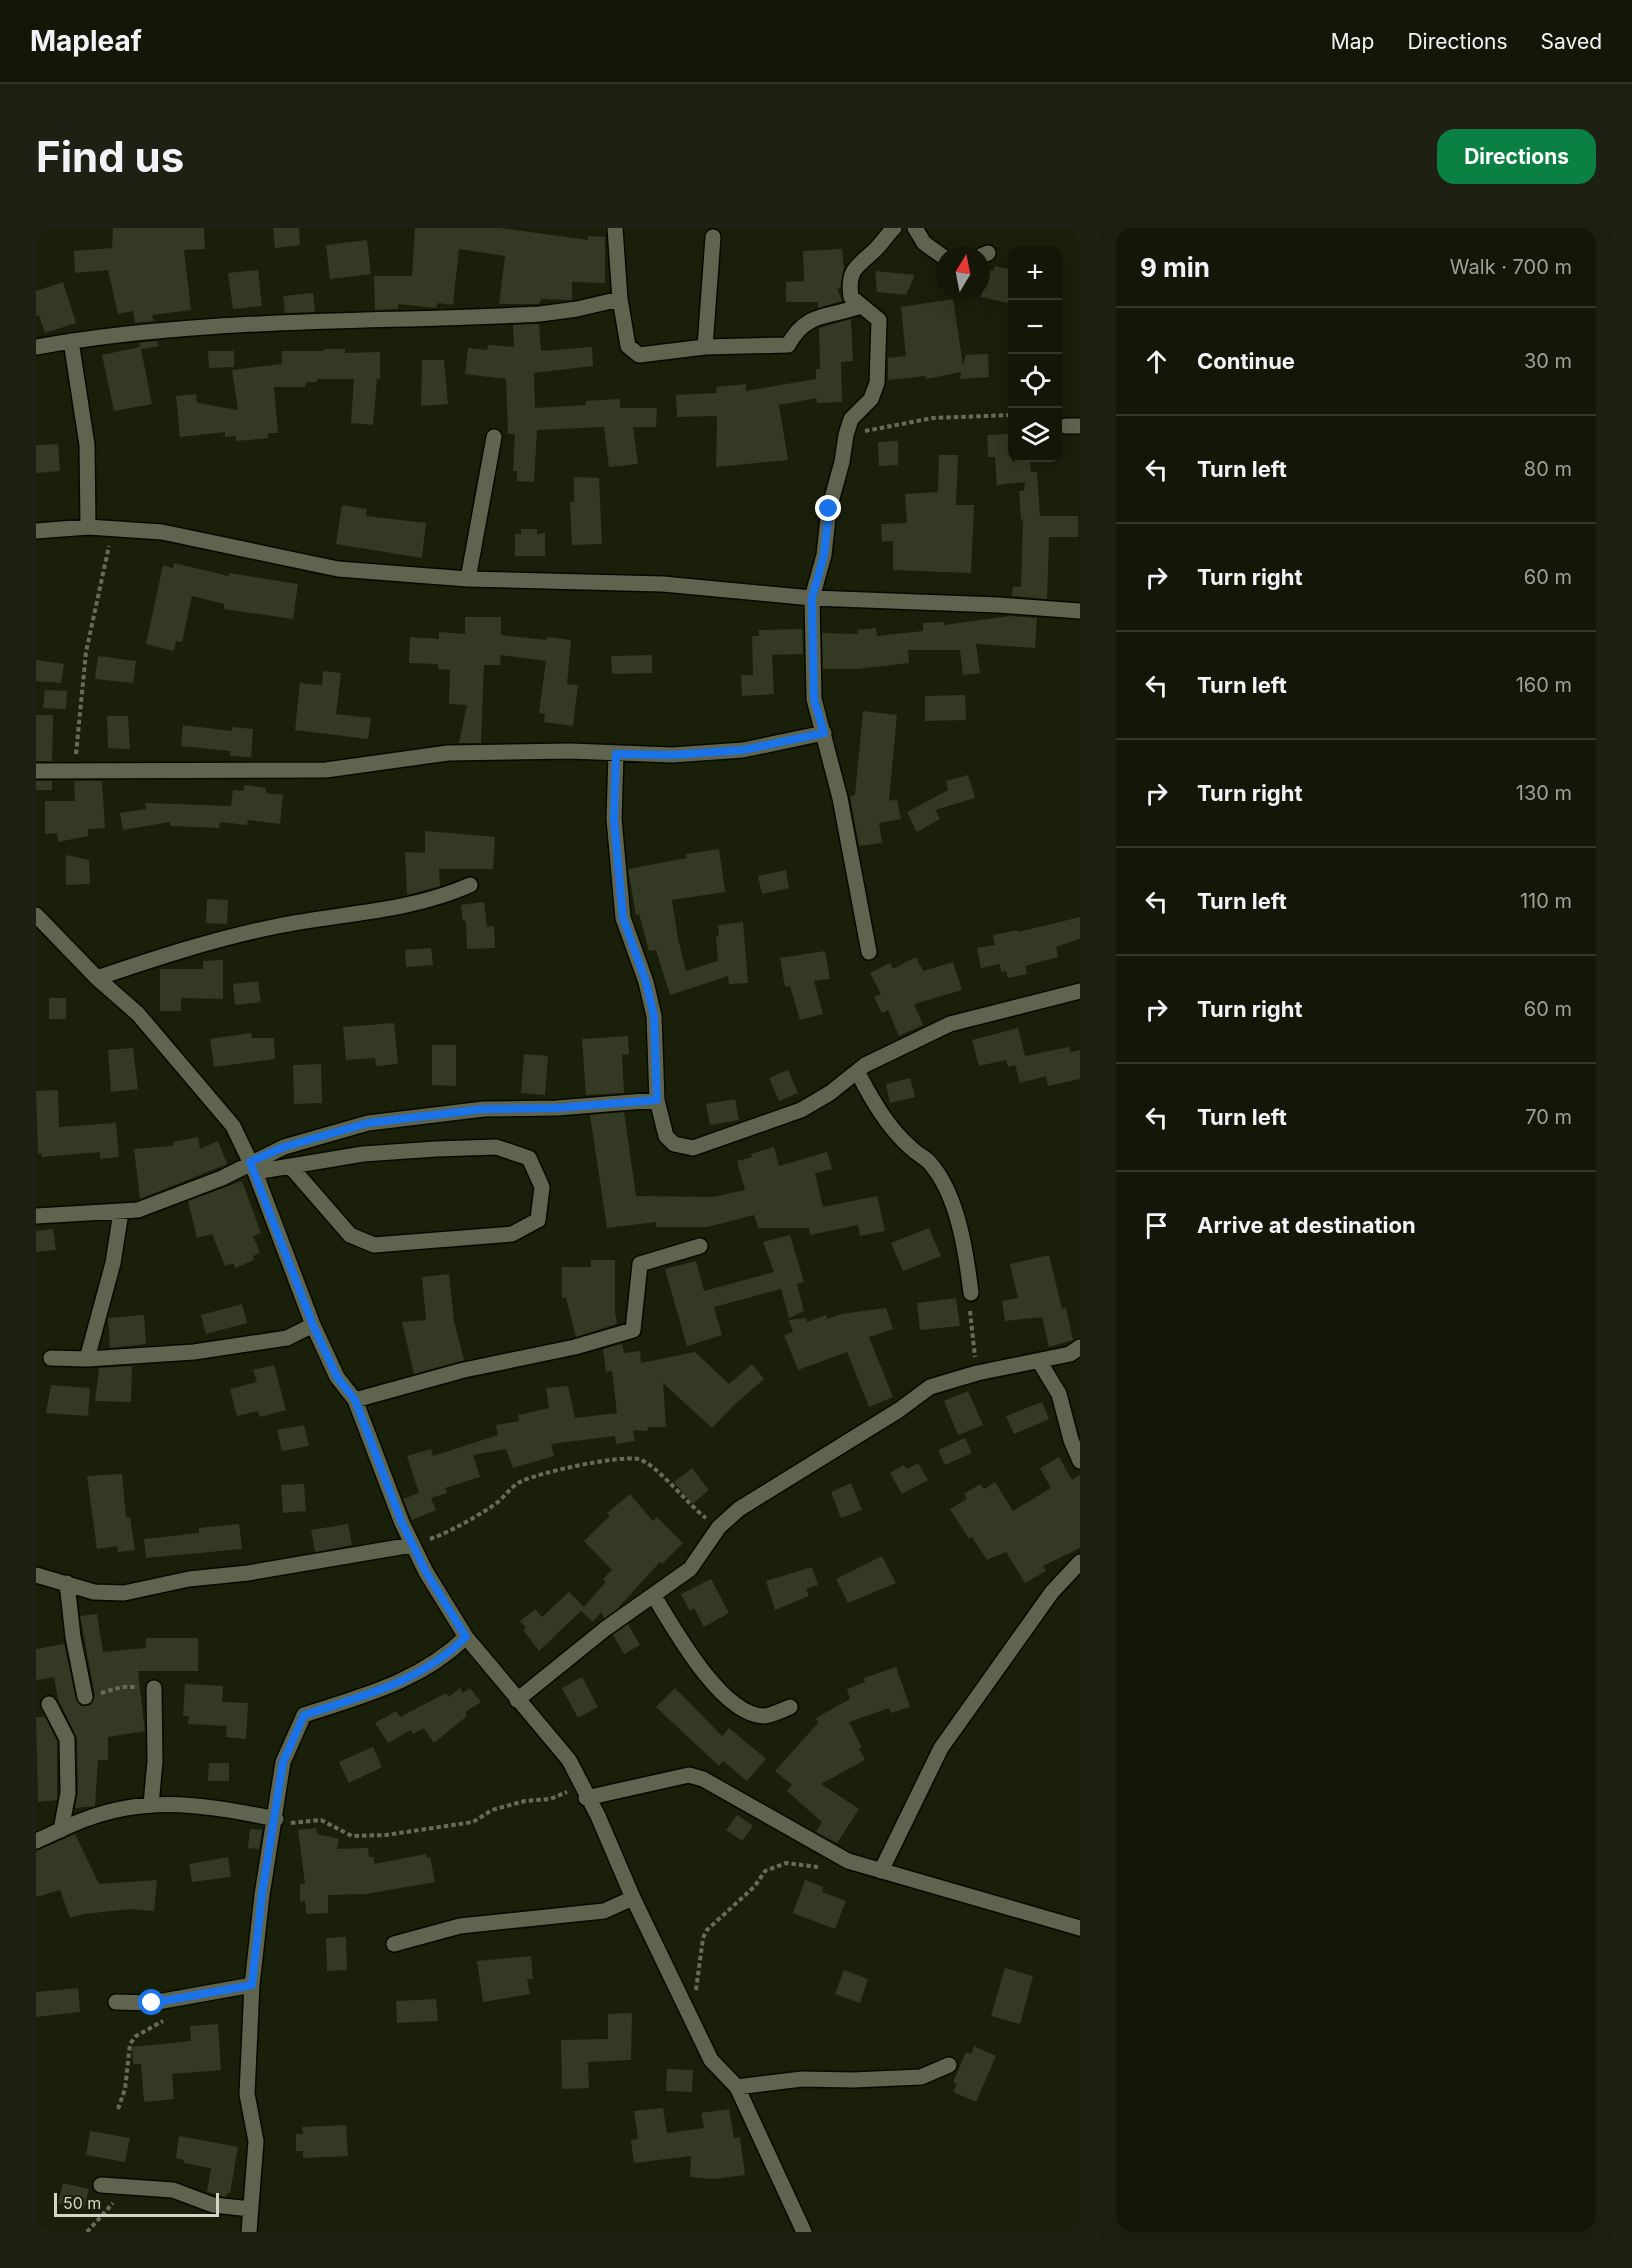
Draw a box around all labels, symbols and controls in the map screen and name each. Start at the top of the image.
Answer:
text: Mapleaf [30,24,142,58]
text: Map [1331,29,1374,54]
text: Directions [1407,29,1508,54]
text: Saved [1541,29,1602,54]
button: Directions [1437,129,1596,184]
text: Find us [36,131,184,182]
north arrow [936,246,990,300]
map controls [1008,246,1062,462]
button: + [1008,246,1062,300]
text: 9 min [1140,252,1210,283]
text: Walk · 700 m [1450,255,1572,279]
button: − [1008,300,1062,354]
icon: ahead [1140,345,1173,378]
text: Continue [1197,348,1295,374]
text: 30 m [1524,349,1572,373]
button: locate [1008,354,1062,408]
button: layers [1008,408,1062,462]
icon: left [1140,453,1173,486]
text: Turn left [1197,456,1287,482]
text: 80 m [1524,457,1572,481]
route end [815,495,841,521]
icon: right [1140,561,1173,594]
text: Turn right [1197,564,1303,590]
text: 60 m [1524,565,1572,589]
icon: left [1140,669,1173,702]
text: Turn left [1197,672,1287,698]
text: 160 m [1516,673,1572,697]
icon: right [1140,777,1173,810]
text: Turn right [1197,780,1303,806]
text: 130 m [1516,781,1572,805]
icon: left [1140,885,1173,918]
text: Turn left [1197,888,1287,914]
text: 110 m [1520,889,1572,913]
icon: right [1140,993,1173,1026]
text: Turn right [1197,996,1303,1022]
text: 60 m [1524,997,1572,1021]
icon: left [1140,1101,1173,1134]
text: Turn left [1197,1104,1287,1130]
text: 70 m [1525,1105,1572,1129]
icon: arrive [1140,1209,1173,1242]
text: Arrive at destination [1197,1212,1416,1238]
route start [138,1989,164,2015]
scale bar [54,2190,219,2218]
text: 50 m [63,2193,101,2213]

